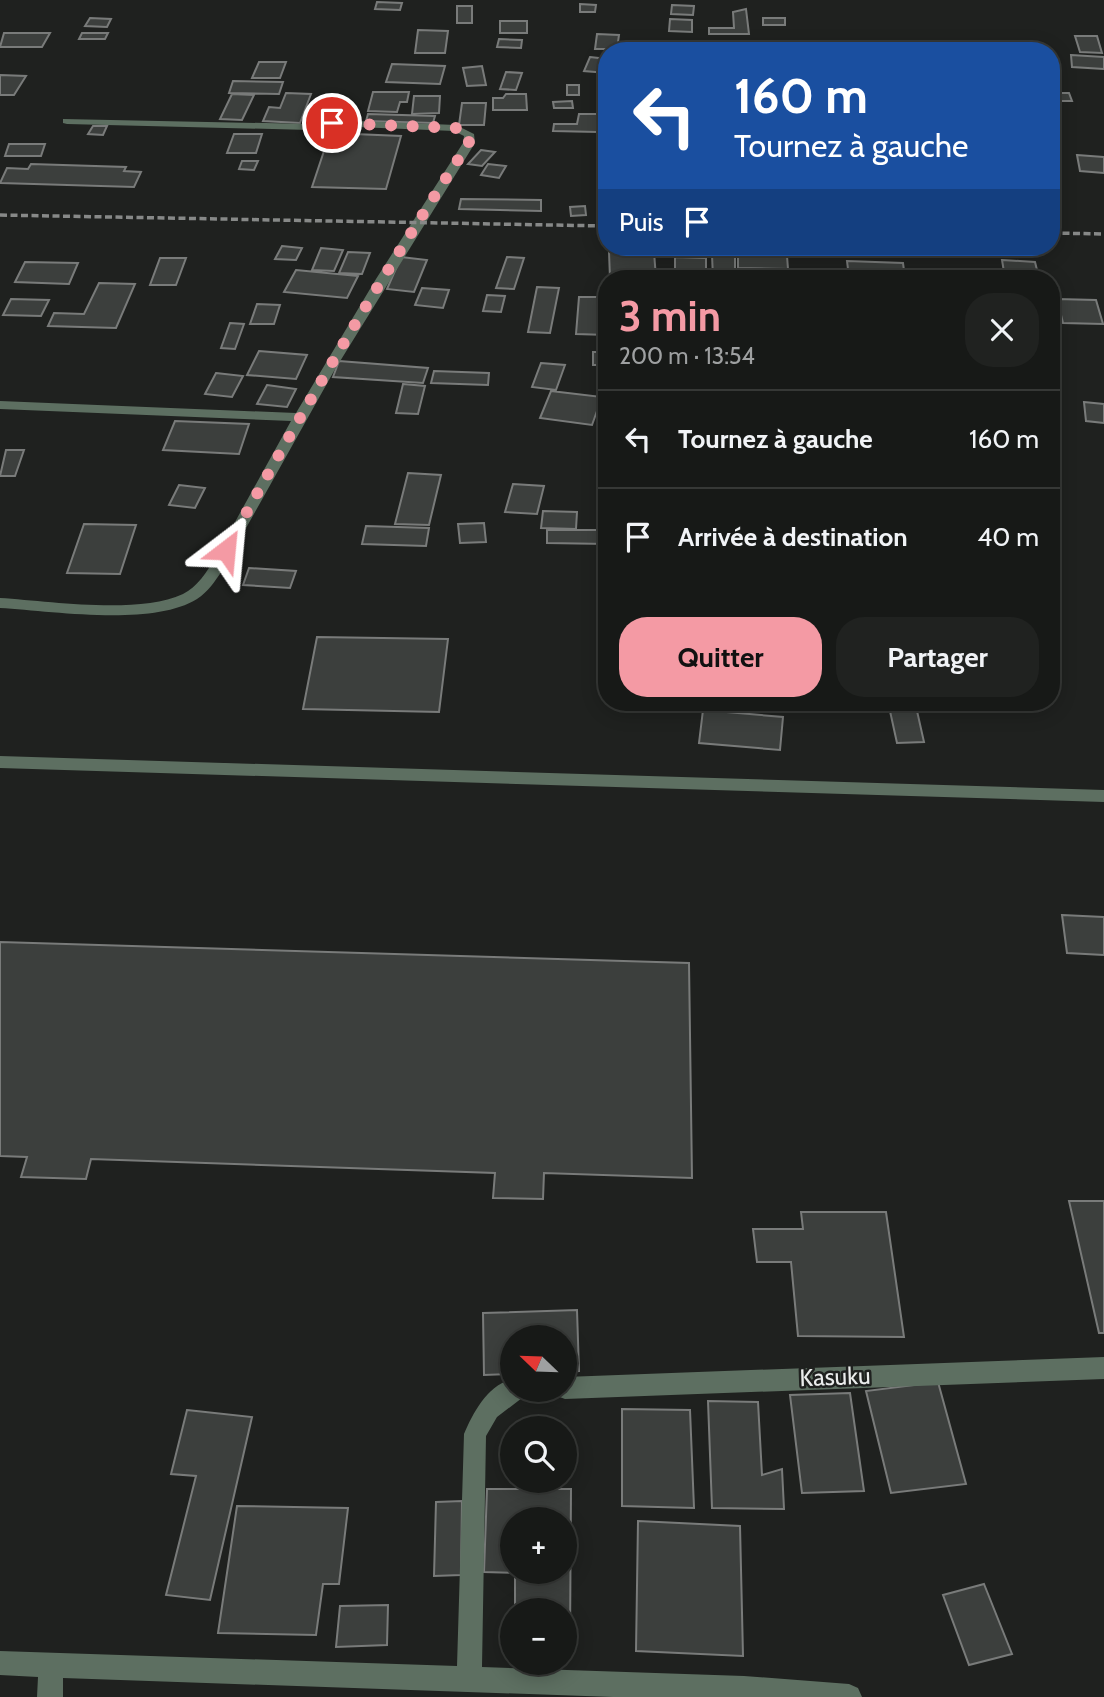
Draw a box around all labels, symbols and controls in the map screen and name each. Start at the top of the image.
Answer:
text: 160 m [734,66,868,125]
icon: left [619,70,710,161]
pin [302,93,362,153]
icon: arrive [313,104,351,142]
text: Tournez à gauche [734,126,968,165]
icon: arrive [678,203,716,241]
text: Puis [619,206,664,238]
text: 3 min [619,290,721,342]
button: close [965,293,1039,367]
text: 200 m · 13:54 [619,342,755,370]
icon: left [619,420,657,458]
text: Tournez à gauche [678,423,873,455]
text: 160 m [969,423,1039,455]
position arrow [189,513,263,587]
icon: arrive [619,518,657,556]
text: Arrivée à destination [678,521,908,553]
text: 40 m [977,521,1039,553]
button: Quitter [619,617,822,697]
button: Partager [836,617,1039,697]
north arrow [500,1325,578,1402]
map controls [500,1325,577,1675]
street label: Kasuku [799,1361,871,1392]
button: search [500,1416,577,1493]
button: + [500,1507,577,1584]
button: − [500,1598,577,1675]

